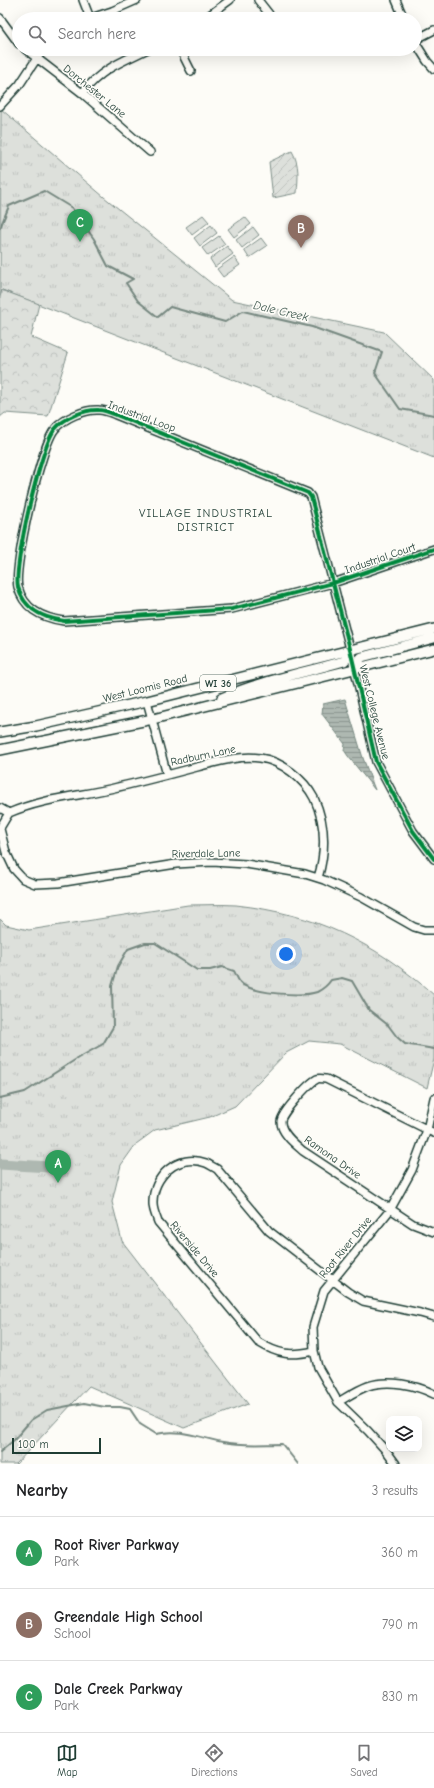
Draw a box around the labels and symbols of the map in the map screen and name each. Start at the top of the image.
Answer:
street label: Dorchester Lane [61,62,129,121]
pin: C [67,209,93,242]
pin: B [288,215,314,248]
water label: Dale Creek [252,298,310,324]
street label: Industrial Loop [106,398,178,435]
district label: VILLAGE INDUSTRIAL DISTRICT [139,506,273,534]
street label: Industrial Court [343,540,418,577]
street label: West College Avenue [356,663,393,761]
street label: West Loomis Road [102,672,189,705]
road number: WI 36 [200,675,236,691]
street label: Radburn Lane [169,742,237,769]
street label: Riverdale Lane [172,846,241,861]
your location [276,944,296,964]
street label: Ramona Drive [302,1133,364,1182]
pin: A [45,1150,71,1183]
street label: Root River Drive [317,1214,374,1281]
street label: Riverside Drive [167,1219,222,1280]
scale bar [12,1436,101,1455]

